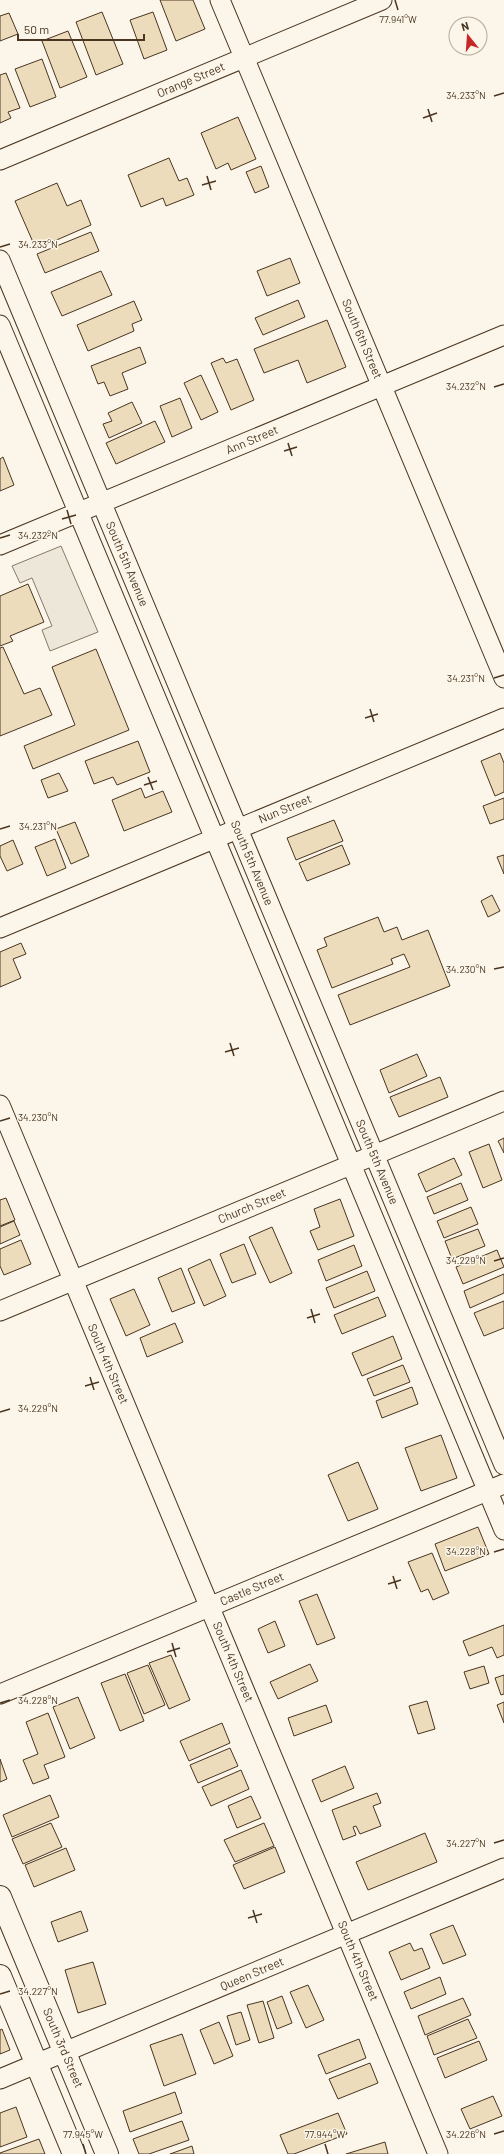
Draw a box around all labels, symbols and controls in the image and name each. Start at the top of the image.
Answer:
text: 77.941°W [379,13,417,25]
scale bar [18,16,144,42]
north arrow [448,16,488,56]
text: N [460,19,470,33]
text: 50 m [24,22,49,36]
street label: Orange Street [155,58,227,100]
text: 34.233°N [446,89,486,101]
text: 34.233°N [18,238,58,250]
street label: South 6th Street [340,297,386,381]
text: 34.232°N [446,380,486,392]
street label: Ann Street [223,422,280,456]
street label: South 5th Avenue [104,519,152,608]
text: 34.232°N [18,529,58,541]
text: 34.231°N [447,672,485,684]
street label: Nun Street [256,791,313,826]
street label: South 5th Avenue [229,818,277,907]
text: 34.231°N [19,820,57,832]
text: 34.230°N [446,963,486,975]
text: 34.230°N [18,1111,58,1123]
street label: South 5th Avenue [354,1117,402,1206]
street label: Church Street [216,1184,288,1226]
text: 34.229°N [446,1254,486,1266]
street label: South 4th Street [86,1321,132,1406]
text: 34.229°N [18,1402,58,1414]
text: 34.228°N [446,1545,486,1557]
street label: Castle Street [218,1568,286,1608]
street label: South 4th Street [211,1619,257,1704]
text: 34.228°N [18,1694,58,1706]
text: 34.227°N [446,1837,486,1849]
street label: South 4th Street [336,1918,382,2003]
street label: Queen Street [218,1953,286,1993]
text: 34.227°N [18,1985,58,1997]
street label: South 3rd Street [41,2006,87,2090]
text: 77.945°W [63,2128,103,2140]
text: 77.944°W [305,2128,346,2140]
text: 34.226°N [446,2128,486,2140]

